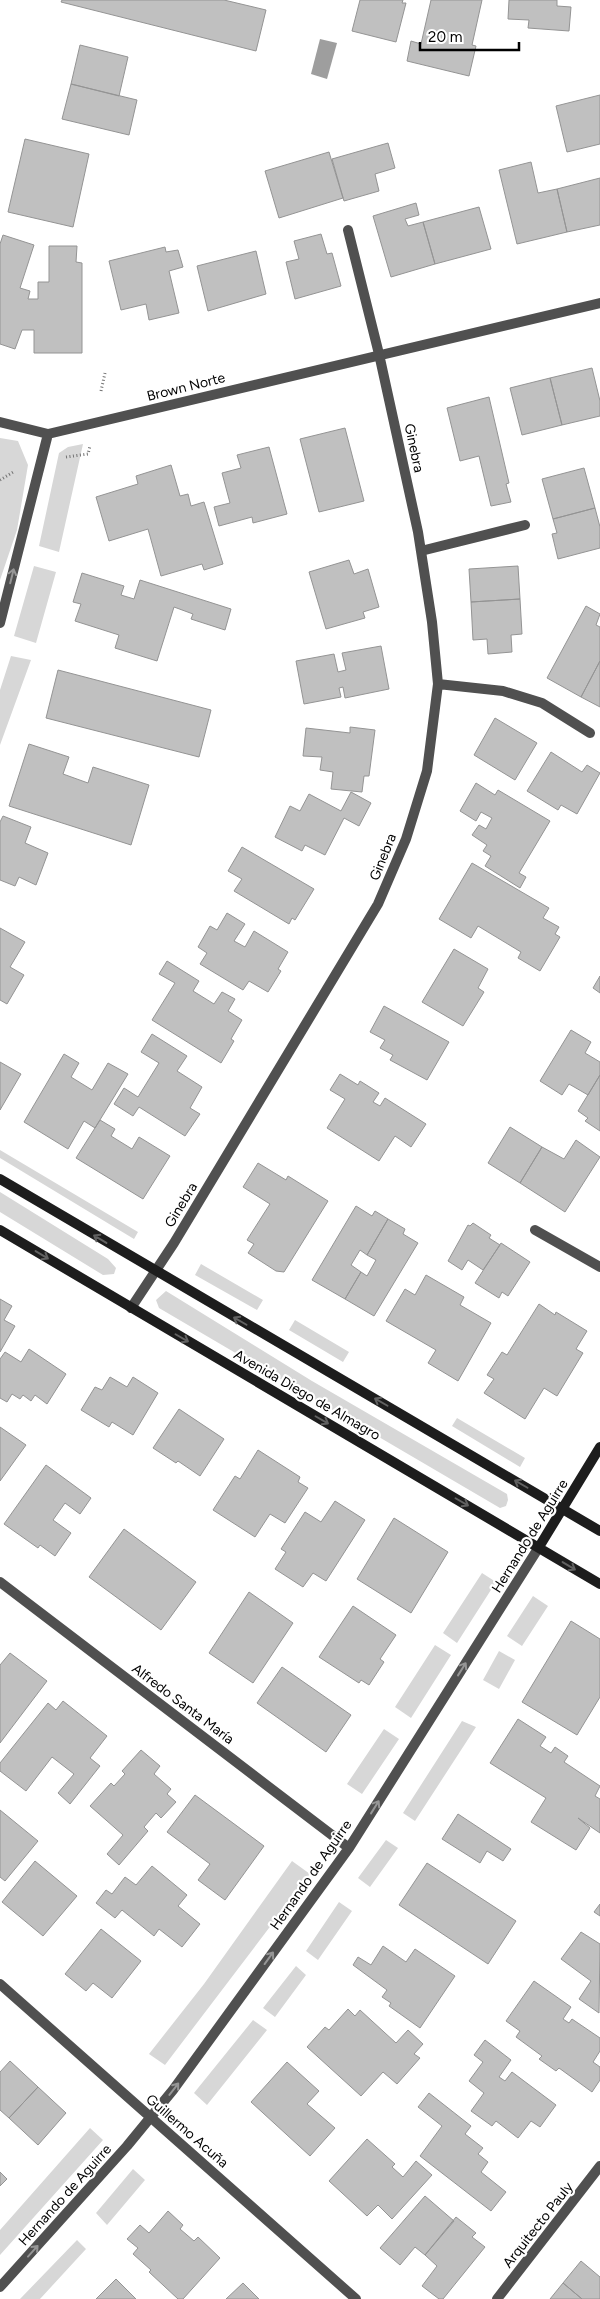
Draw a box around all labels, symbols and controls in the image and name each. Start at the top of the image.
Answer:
scale bar [420,20,519,52]
text: 20 m [428,28,462,46]
street label: Brown Norte [145,369,227,405]
street label: Ginebra [401,422,427,474]
one-way arrow [8,568,17,584]
street label: Ginebra [366,831,400,883]
street label: Ginebra [161,1179,201,1231]
one-way arrow [94,1233,108,1243]
one-way arrow [34,1251,48,1261]
one-way arrow [234,1315,248,1325]
one-way arrow [174,1333,188,1343]
street label: Avenida Diego de Almagro [231,1346,383,1444]
one-way arrow [374,1397,388,1407]
one-way arrow [314,1416,328,1426]
street label: Hernando de Aguirre [488,1476,572,1596]
one-way arrow [514,1479,529,1489]
one-way arrow [455,1498,469,1508]
one-way arrow [562,1561,576,1571]
street label: Alfredo Santa María [129,1660,237,1748]
one-way arrow [457,1663,467,1677]
one-way arrow [371,1800,381,1814]
street label: Hernando de Aguirre [267,1816,356,1933]
one-way arrow [264,1951,274,1965]
one-way arrow [168,2083,179,2096]
street label: Guillermo Acuña [142,2091,232,2171]
street label: Hernando de Aguirre [15,2141,115,2249]
street label: Arquitecto Pauly [499,2178,577,2271]
one-way arrow [27,2245,38,2258]

